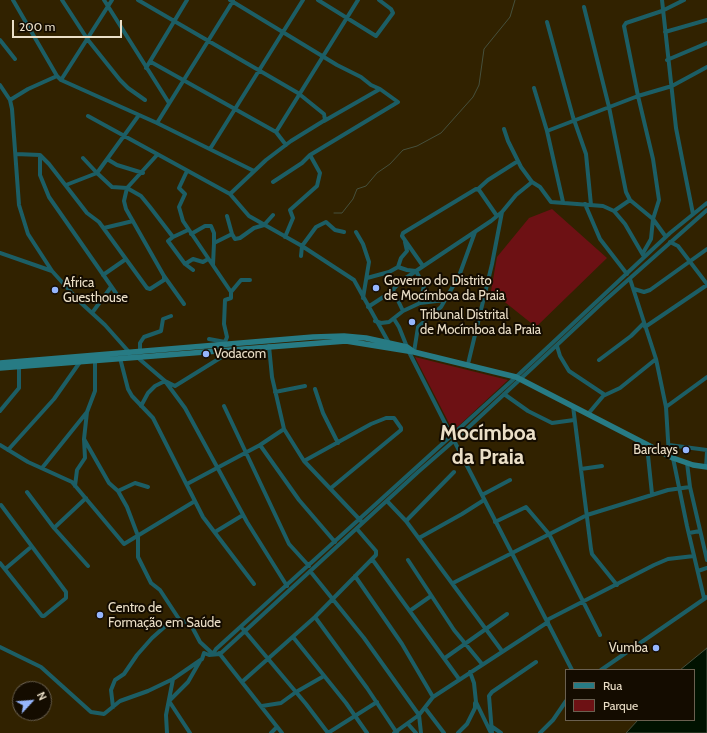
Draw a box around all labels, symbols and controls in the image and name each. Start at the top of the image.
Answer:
scale bar [14,12,124,38]
text: 200 m [19,19,55,34]
place label: Governo do Distrito de Mocímboa da Praia [384,273,505,304]
place label: Africa Guesthouse [63,275,128,306]
marker: Governo do Distrito de Mocímboa da Praia [371,283,381,293]
marker: Africa Guesthouse [50,285,60,295]
place label: Tribunal Distrital de Mocímboa da Praia [420,307,541,338]
marker: Tribunal Distrital de Mocímboa da Praia [407,317,417,327]
place label: Vodacom [214,346,266,362]
marker: Vodacom [201,349,211,359]
district label: Mocímboa da Praia [440,421,536,471]
place label: Barclays [633,442,678,458]
marker: Barclays [681,445,691,455]
place label: Centro de Formação em Saúde [108,600,221,631]
marker: Centro de Formação em Saúde [95,610,105,620]
place label: Vumba [609,640,648,656]
marker: Vumba [651,643,661,653]
legend [565,669,695,721]
text: Rua [603,678,622,693]
north arrow [12,681,52,721]
text: N [34,690,50,703]
text: Parque [603,698,638,713]

